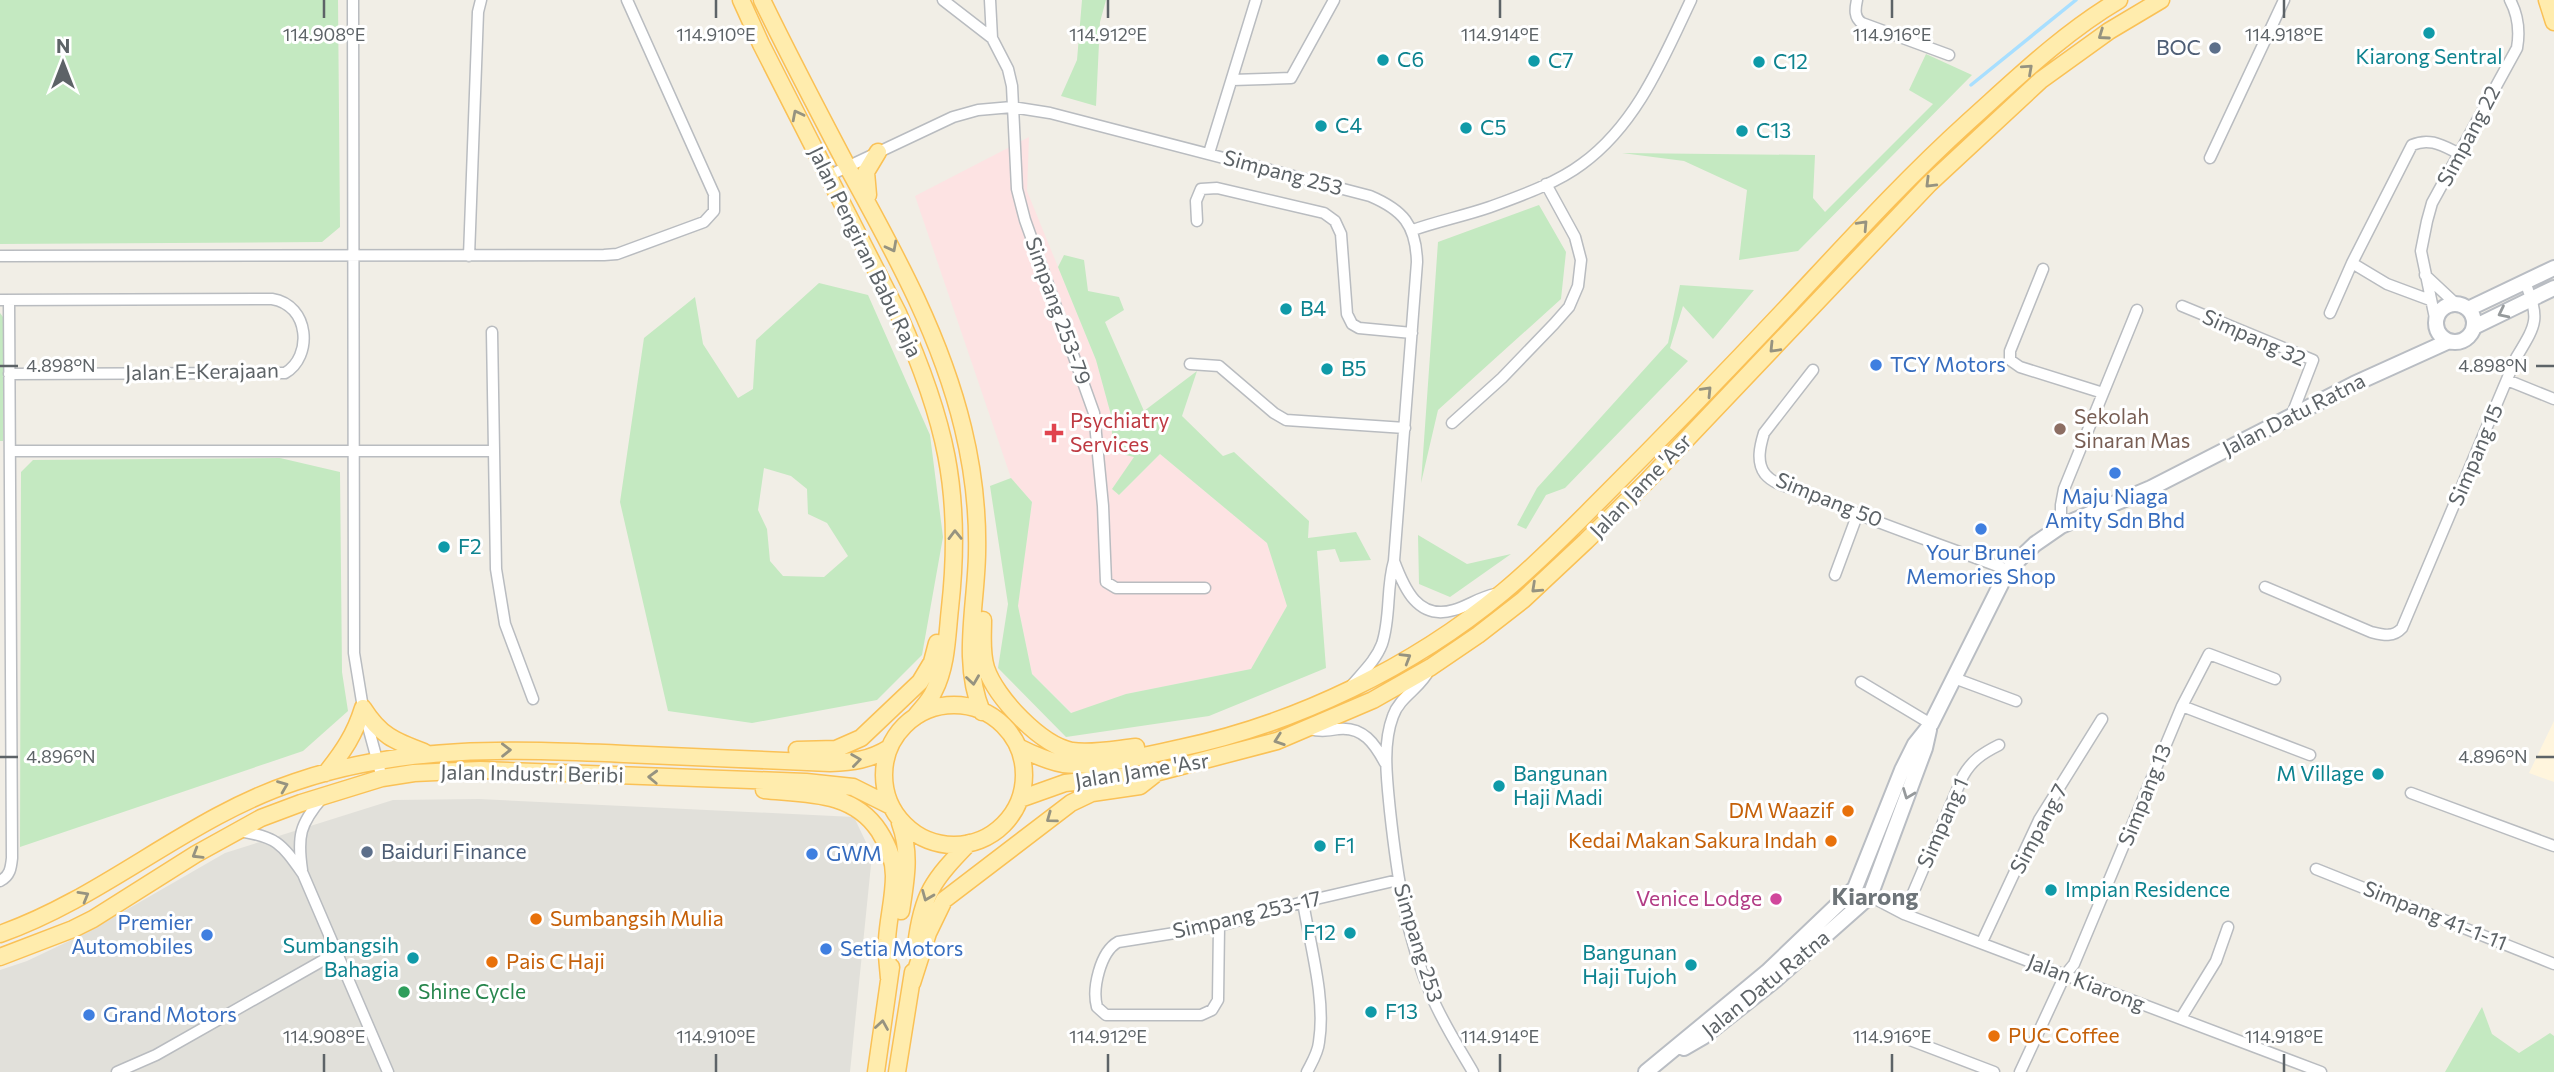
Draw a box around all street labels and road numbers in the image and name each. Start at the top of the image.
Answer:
street label: Simpang 22 [2431,81,2505,190]
street label: Jalan Pengiran Babu Raja [804,142,928,361]
street label: Simpang 253 [1221,144,1346,199]
street label: Simpang 253-79 [1021,233,1098,388]
street label: Simpang 32 [2199,303,2310,371]
street label: Jalan E-Kerajaan [125,357,279,384]
street label: Jalan Datu Ratna [2218,367,2369,460]
street label: Simpang 15 [2442,400,2507,509]
street label: Jalan Jame 'Asr [1584,428,1696,542]
street label: Simpang 50 [1773,466,1886,531]
street label: Simpang 13 [2112,740,2175,849]
street label: Jalan Jame 'Asr [1073,747,1211,792]
street label: Jalan Industri Beribi [440,758,624,787]
street label: Simpang 1 [1911,774,1973,871]
street label: Simpang 7 [2004,779,2072,877]
street label: Simpang 41-1-11 [2360,874,2511,955]
street label: Simpang 253 [1390,880,1449,1005]
street label: Simpang 253-17 [1170,884,1323,943]
street label: Jalan Datu Ratna [1696,924,1834,1042]
street label: Jalan Kiarong [2024,948,2149,1015]

